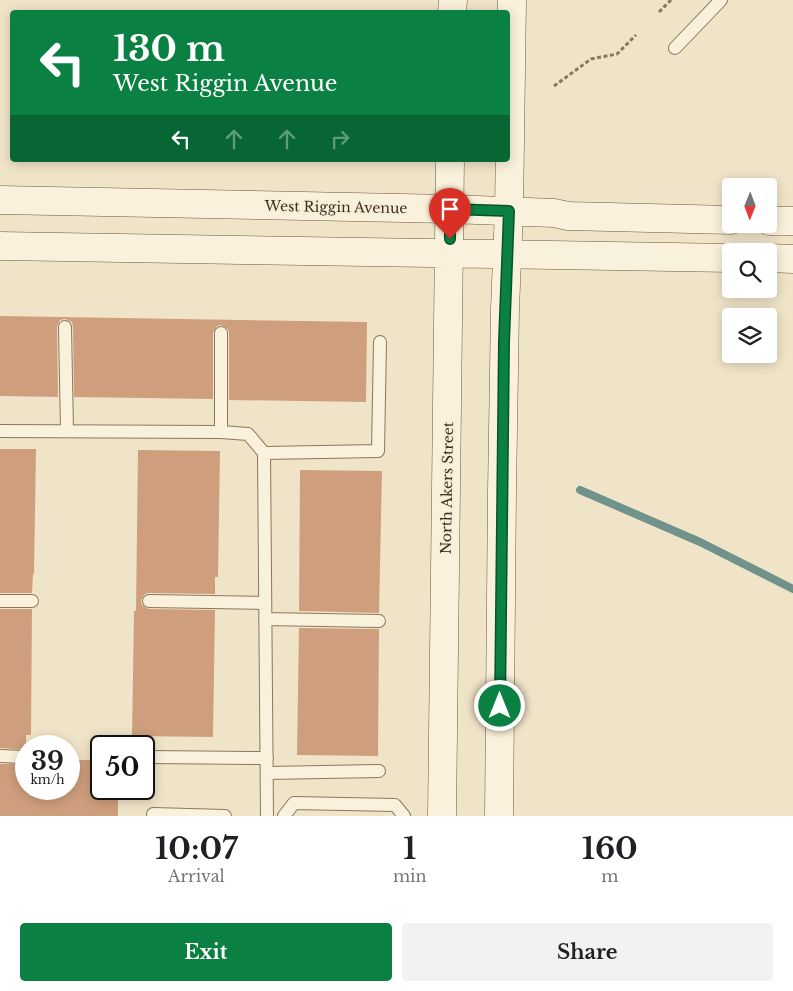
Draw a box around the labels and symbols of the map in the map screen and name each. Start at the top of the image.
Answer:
north arrow [722,178,778,232]
pin [429,188,471,239]
street label: West Riggin Avenue [263,197,408,217]
street label: North Akers Street [437,421,457,554]
position arrow [473,679,525,731]
speed limit sign: 50 [90,735,155,800]

